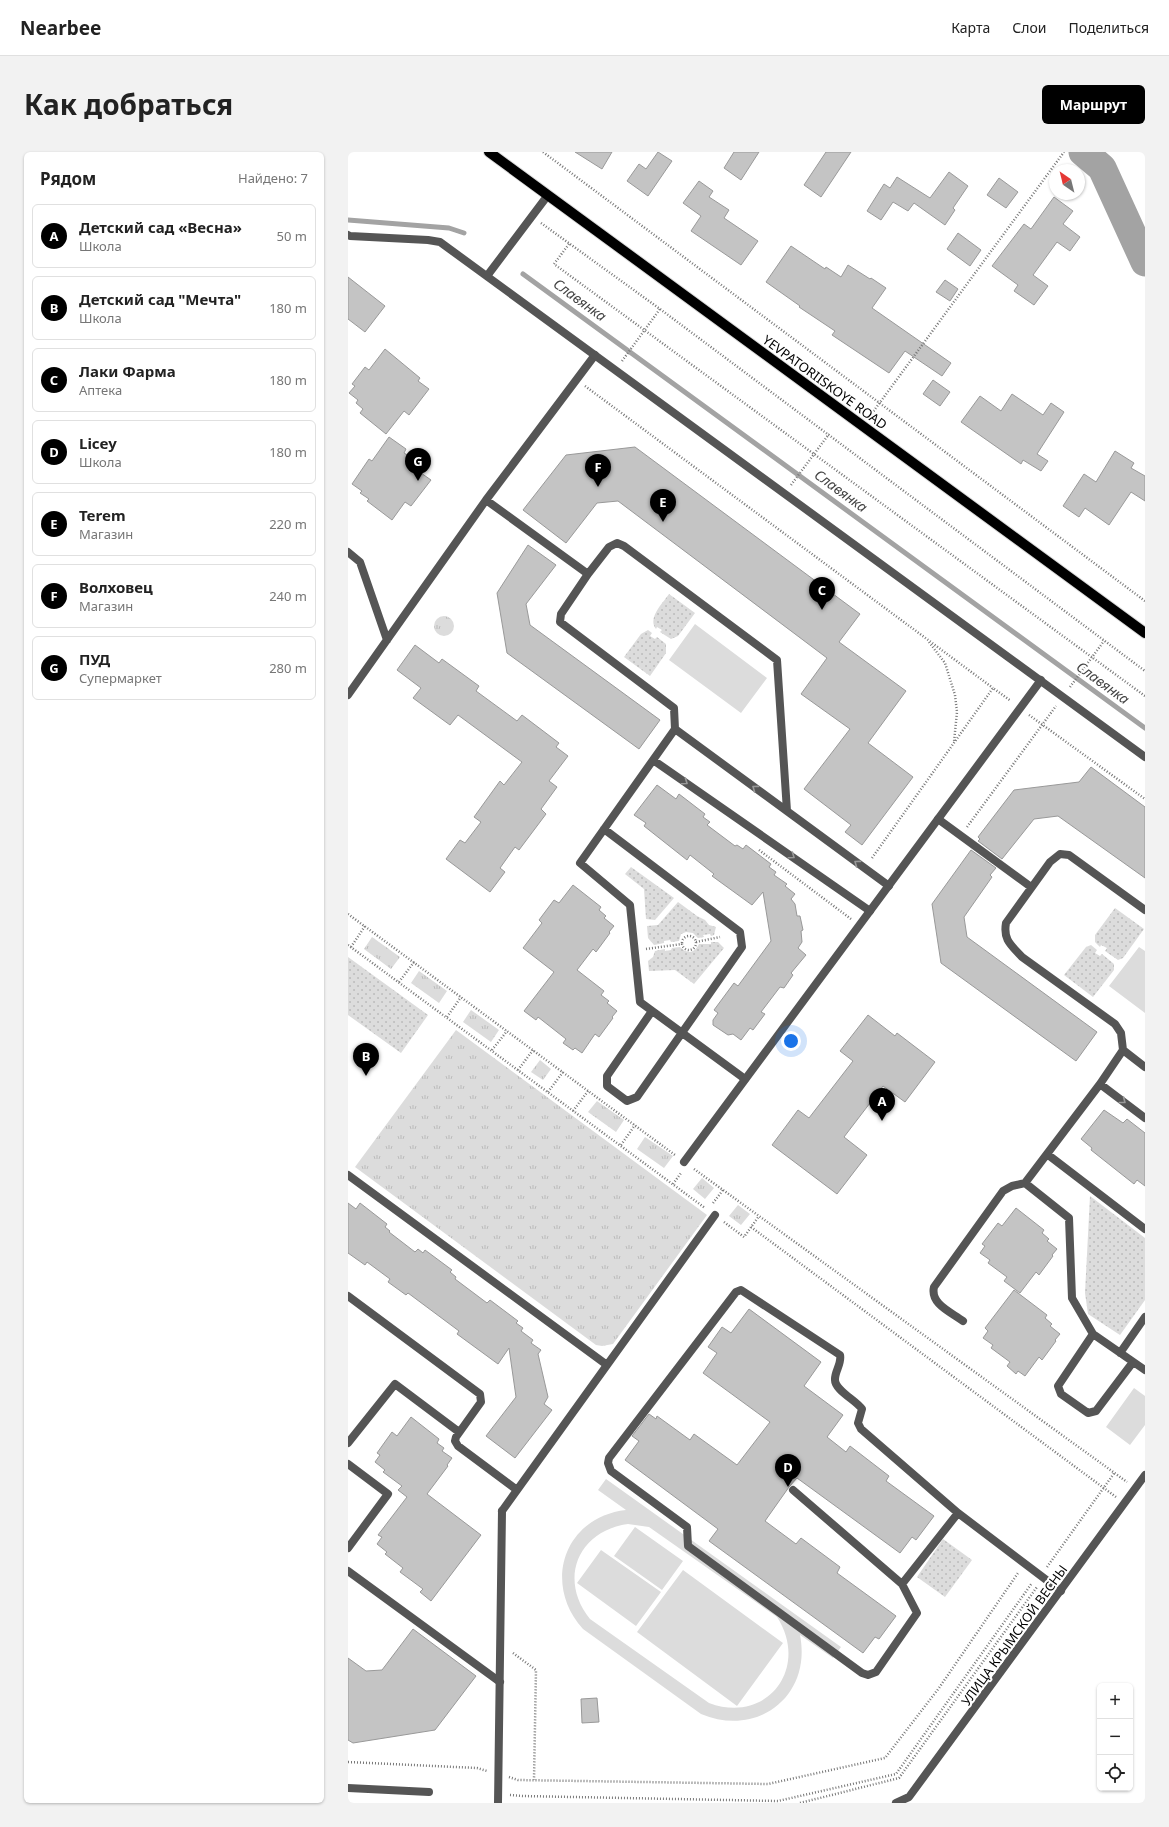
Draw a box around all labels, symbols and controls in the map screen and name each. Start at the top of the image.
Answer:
text: Nearbee [20,15,101,41]
text: Карта [951,18,990,37]
text: Слои [1012,18,1046,37]
text: Поделиться [1068,18,1149,37]
text: Как добраться [24,85,233,123]
button: Маршрут [1042,85,1145,124]
north arrow [1049,164,1085,200]
text: Рядом [40,167,96,190]
text: Найдено: 7 [238,169,308,187]
text: Детский сад «Весна» [79,217,242,237]
text: A [50,227,59,245]
text: 50 m [277,227,307,245]
text: Школа [79,237,122,255]
water label: Славянка [550,274,611,325]
text: Детский сад "Мечта" [79,289,241,309]
text: B [50,299,58,317]
text: 180 m [269,299,307,317]
text: Школа [79,309,122,327]
street label: YEVPATORIISKOYE ROAD [759,331,891,433]
text: Лаки Фарма [79,361,176,381]
text: C [50,371,58,389]
text: 180 m [269,371,307,389]
text: Аптека [79,381,122,399]
text: Licey [79,433,117,453]
text: D [49,443,59,461]
text: 180 m [269,443,307,461]
pin: G [405,448,431,481]
text: Школа [79,453,122,471]
pin: F [585,454,611,487]
water label: Славянка [811,465,872,516]
pin: E [650,489,676,522]
text: Terem [79,505,126,525]
text: E [50,515,58,533]
text: 220 m [269,515,307,533]
text: Магазин [79,525,133,543]
text: Волховец [79,577,153,597]
pin: C [809,577,835,610]
text: F [50,587,58,605]
text: 240 m [269,587,307,605]
text: Магазин [79,597,133,615]
text: ПУД [79,649,110,669]
water label: Славянка [1073,657,1134,708]
text: G [49,659,59,677]
text: 280 m [269,659,307,677]
text: Супермаркет [79,669,162,687]
one-way arrow [681,777,688,785]
one-way arrow [753,786,760,793]
one-way arrow [788,851,795,859]
one-way arrow [854,860,861,868]
your location [781,1031,801,1051]
pin: B [353,1043,379,1076]
pin: A [869,1088,895,1121]
one-way arrow [1118,1096,1125,1103]
pin: D [775,1454,801,1487]
street label: УЛИЦА КРЫМСКОЙ ВЕСНЫ [957,1561,1071,1709]
map controls [1097,1683,1133,1791]
button: + [1097,1683,1133,1719]
button: − [1097,1719,1133,1755]
button: locate [1097,1755,1133,1791]

